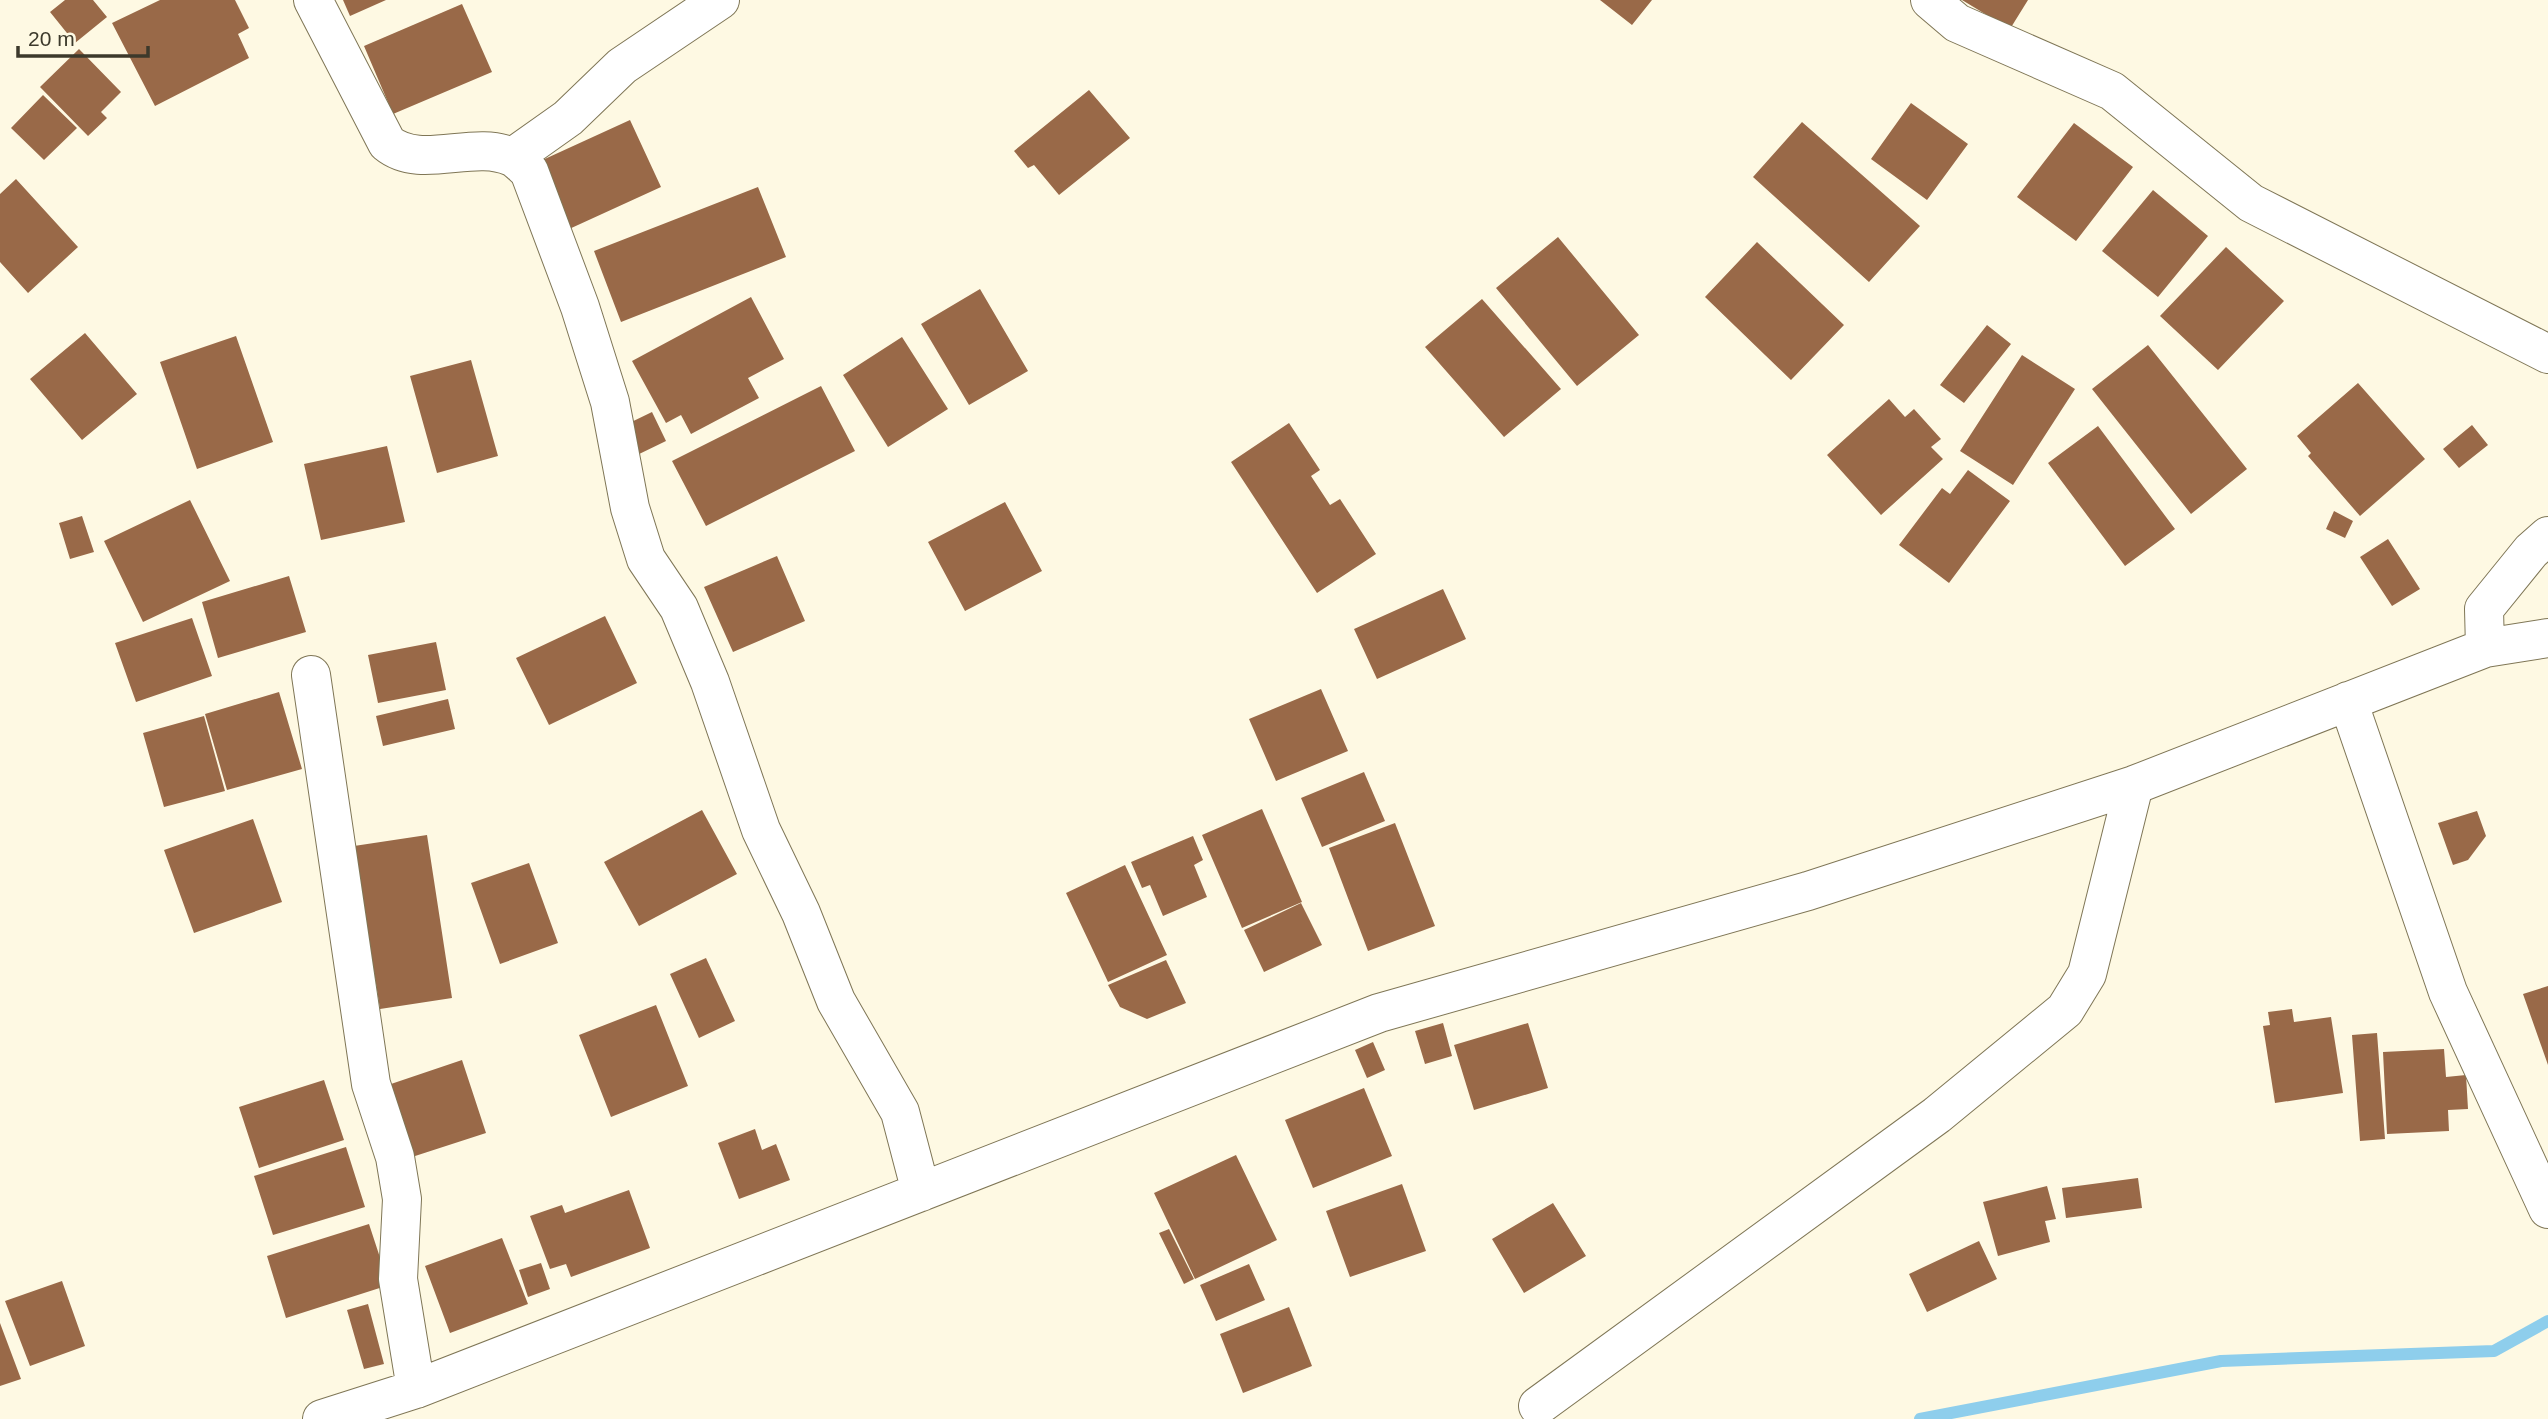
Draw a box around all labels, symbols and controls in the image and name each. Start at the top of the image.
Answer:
scale bar [18,14,147,58]
text: 20 m [28,27,75,50]

